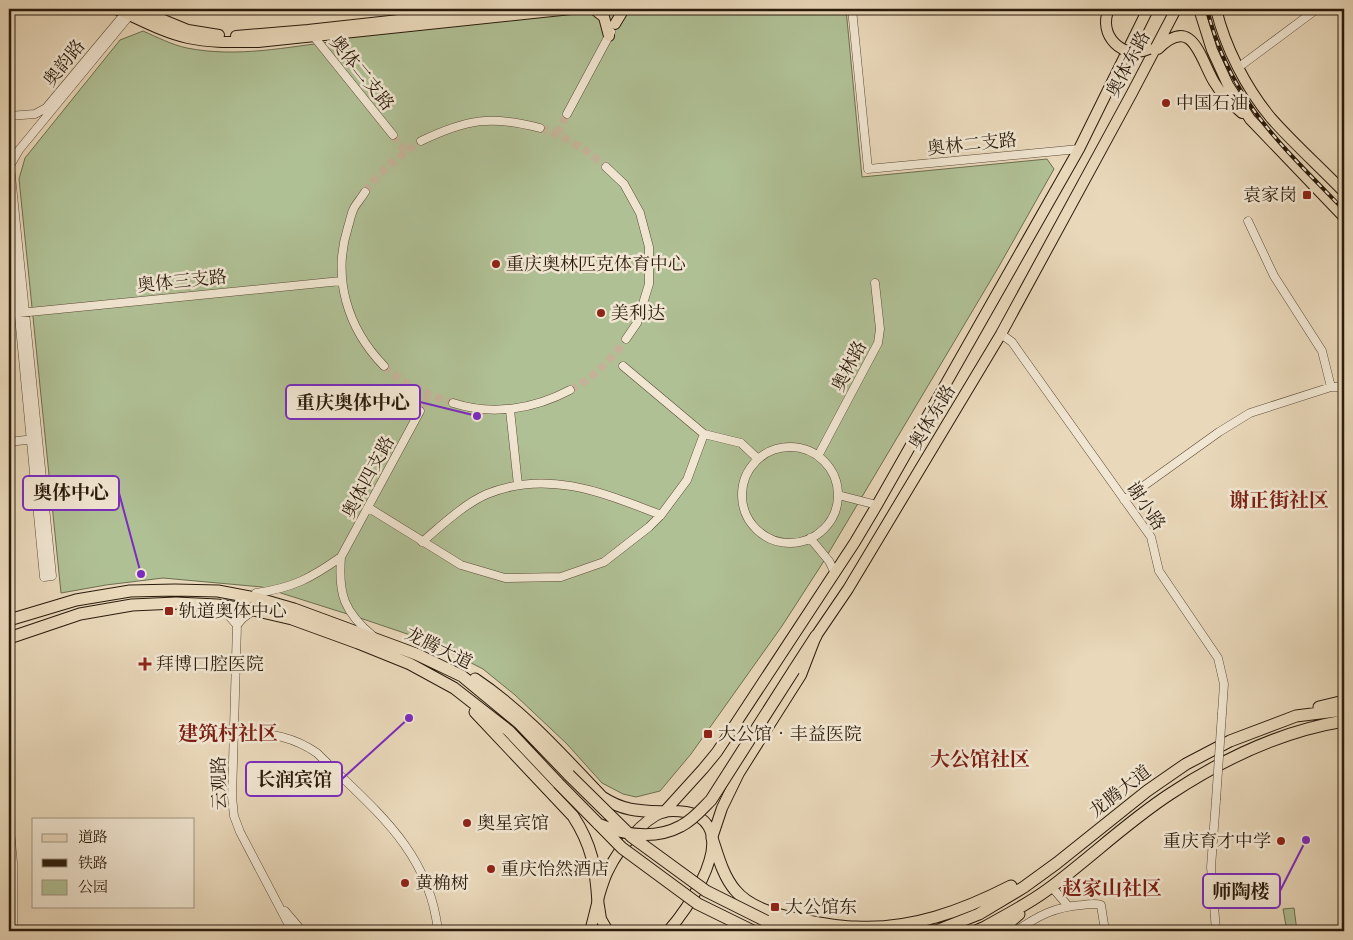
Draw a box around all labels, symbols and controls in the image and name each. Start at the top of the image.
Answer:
street label: 奥体东路 [1102,28,1154,100]
street label: 奥体二支路 [326,32,398,114]
street label: 奥韵路 [39,36,89,90]
place label: 中国石油 [1176,93,1248,113]
marker: 中国石油 [1160,97,1172,109]
street label: 奥林二支路 [926,129,1018,159]
place label: 袁家岗 [1243,185,1297,205]
marker: 袁家岗 [1301,189,1313,201]
place label: 重庆奥林匹克体育中心 [506,254,686,274]
marker: 重庆奥林匹克体育中心 [490,258,502,270]
street label: 奥体三支路 [136,266,228,296]
place label: 美利达 [611,303,665,323]
marker: 美利达 [595,307,607,319]
street label: 奥林路 [828,337,870,395]
street label: 奥体东路 [905,381,959,453]
callout: 重庆奥体中心 [286,385,420,419]
text: 重庆奥体中心 [296,392,410,414]
street label: 奥体四支路 [338,433,398,521]
callout: 奥体中心 [23,476,119,510]
street label: 谢小路 [1123,478,1169,534]
text: 奥体中心 [33,482,109,504]
district label: 谢正街社区 [1229,489,1329,512]
place label: 轨道奥体中心 [179,601,287,621]
marker: 轨道奥体中心 [163,605,175,617]
street label: 龙腾大道 [402,623,476,673]
place label: 拜博口腔医院 [156,654,264,674]
marker: 拜博口腔医院 [138,657,152,671]
district label: 建筑村社区 [178,723,278,745]
place label: 大公馆‧丰益医院 [718,724,862,744]
marker: 大公馆‧丰益医院 [702,728,714,740]
district label: 大公馆社区 [930,748,1030,771]
street label: 云观路 [209,756,229,810]
street label: 龙腾大道 [1085,761,1155,821]
callout: 长润宾馆 [246,762,342,796]
text: 长润宾馆 [256,769,332,791]
place label: 奥星宾馆 [477,813,549,833]
marker: 奥星宾馆 [461,817,473,829]
legend [32,818,195,908]
text: 道路 [78,829,108,846]
place label: 重庆育才中学 [1163,831,1271,851]
marker: 重庆育才中学 [1275,835,1287,847]
text: 铁路 [78,855,108,872]
place label: 重庆怡然酒店 [501,859,609,879]
marker: 重庆怡然酒店 [485,863,497,875]
place label: 黄桷树 [415,873,469,893]
callout: 师陶楼 [1203,874,1280,908]
marker: 黄桷树 [399,877,411,889]
district label: 赵家山社区 [1062,877,1162,900]
text: 公园 [78,879,108,896]
text: 师陶楼 [1212,881,1270,903]
place label: 大公馆东 [785,897,857,917]
marker: 大公馆东 [769,901,781,913]

